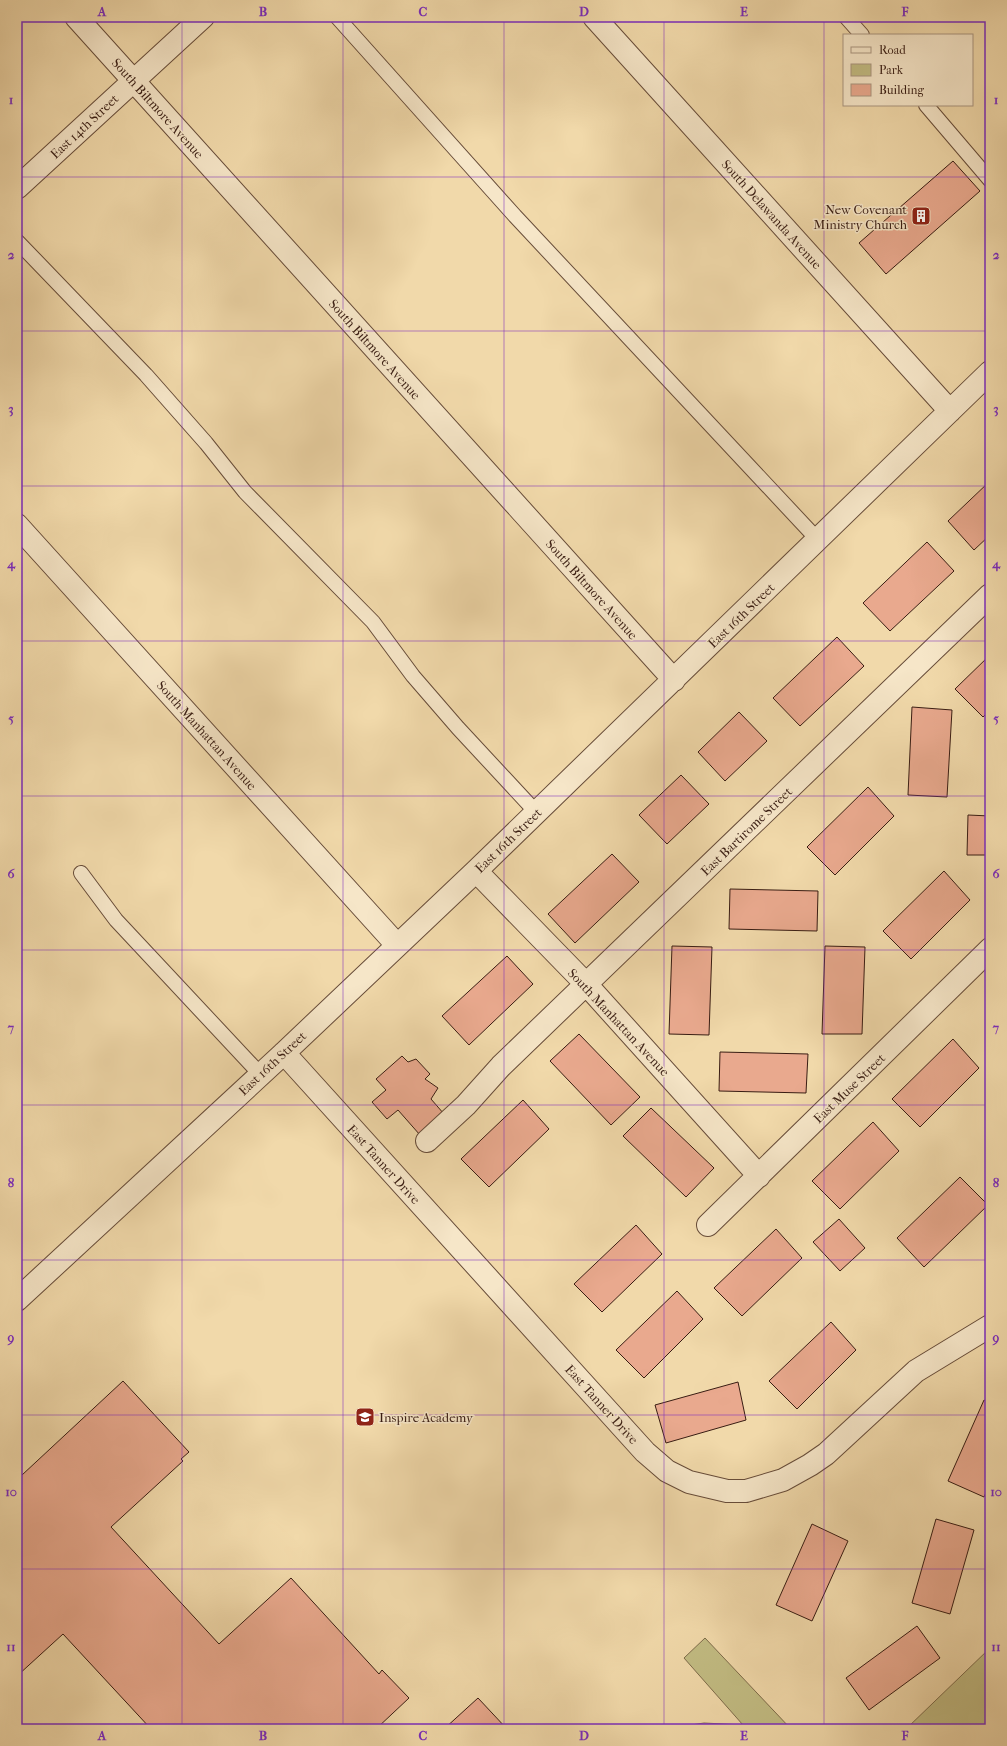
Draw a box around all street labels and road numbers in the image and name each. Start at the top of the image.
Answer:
street label: South Biltmore Avenue [109,55,207,162]
street label: East 14th Street [47,91,122,162]
street label: South Delawanda Avenue [719,157,825,272]
street label: South Biltmore Avenue [326,296,424,403]
street label: South Biltmore Avenue [543,536,641,643]
street label: East 16th Street [705,580,778,651]
street label: South Manhattan Avenue [154,678,260,793]
street label: East Bartirome Street [698,784,795,879]
street label: East 16th Street [472,805,545,876]
street label: South Manhattan Avenue [565,965,673,1080]
street label: East 16th Street [235,1028,309,1098]
street label: East Muse Street [810,1050,888,1126]
street label: East Tanner Drive [344,1122,423,1207]
street label: East Tanner Drive [562,1362,641,1447]

